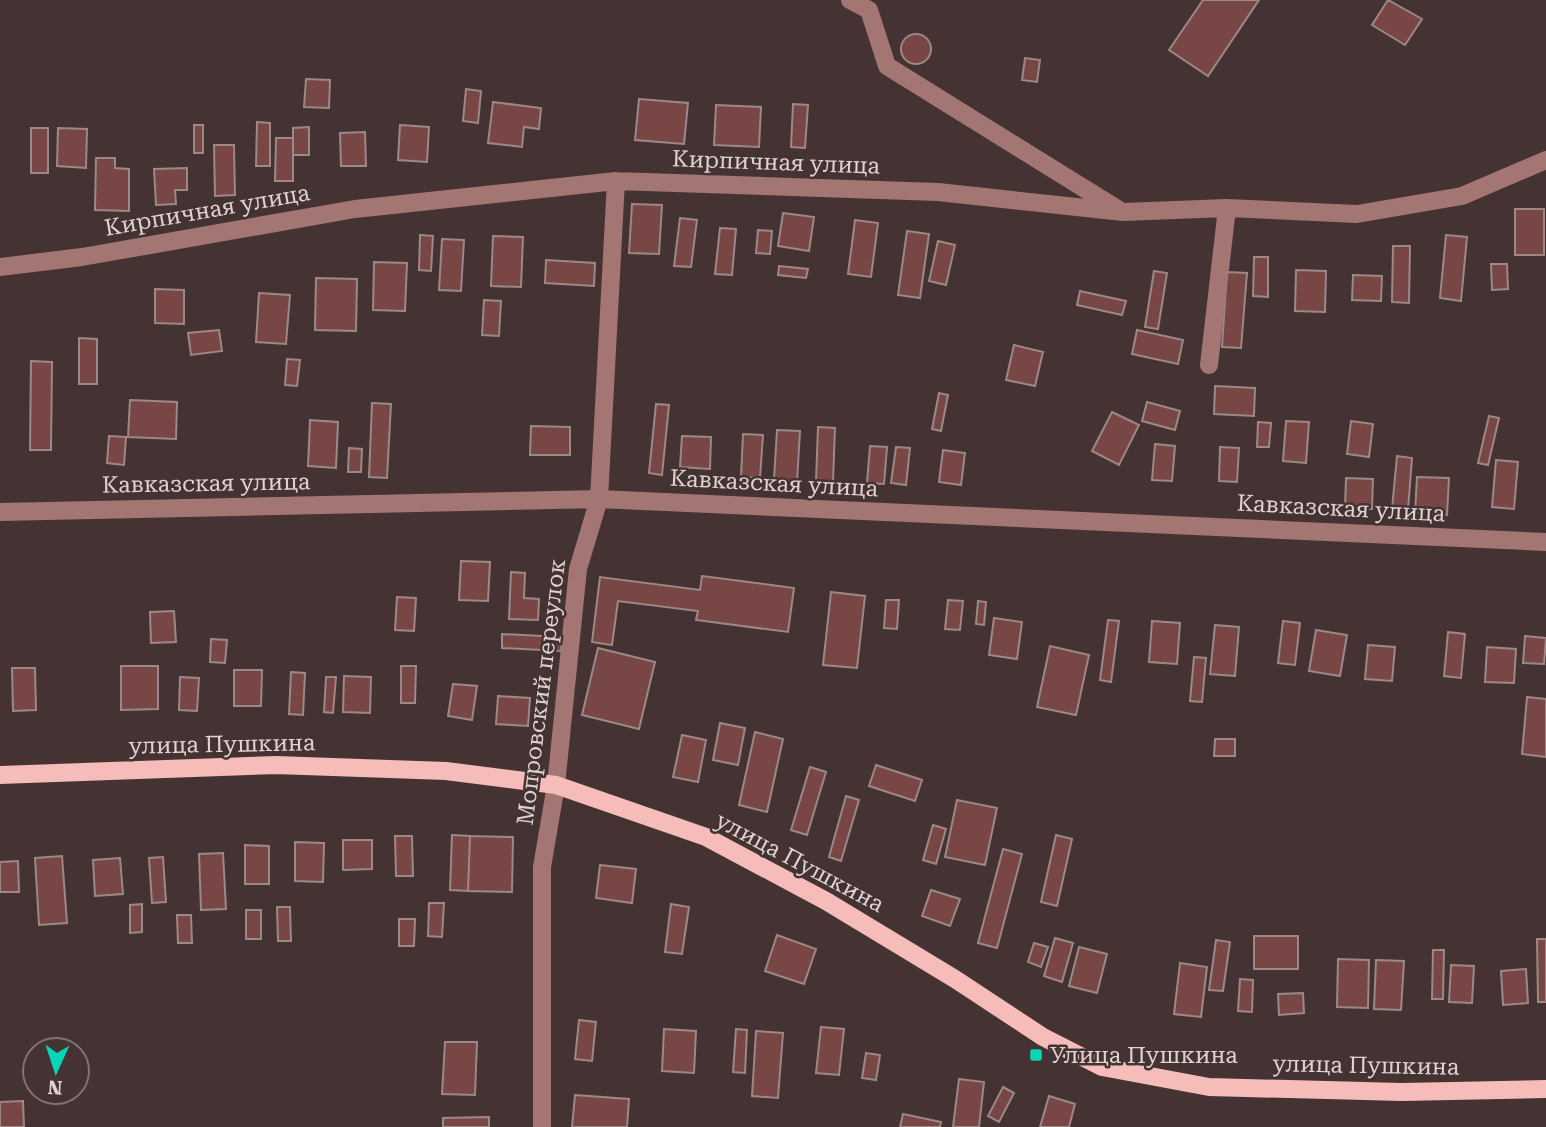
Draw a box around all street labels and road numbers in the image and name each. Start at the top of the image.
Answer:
street label: Кирпичная улица [671,145,881,180]
street label: Кирпичная улица [102,179,312,242]
street label: Кавказская улица [669,465,879,502]
street label: Кавказская улица [102,468,311,499]
street label: Кавказская улица [1236,490,1446,527]
street label: Мопровский переулок [512,557,571,827]
street label: улица Пушкина [128,729,316,760]
street label: улица Пушкина [711,807,889,918]
street label: улица Пушкина [1272,1050,1460,1081]

